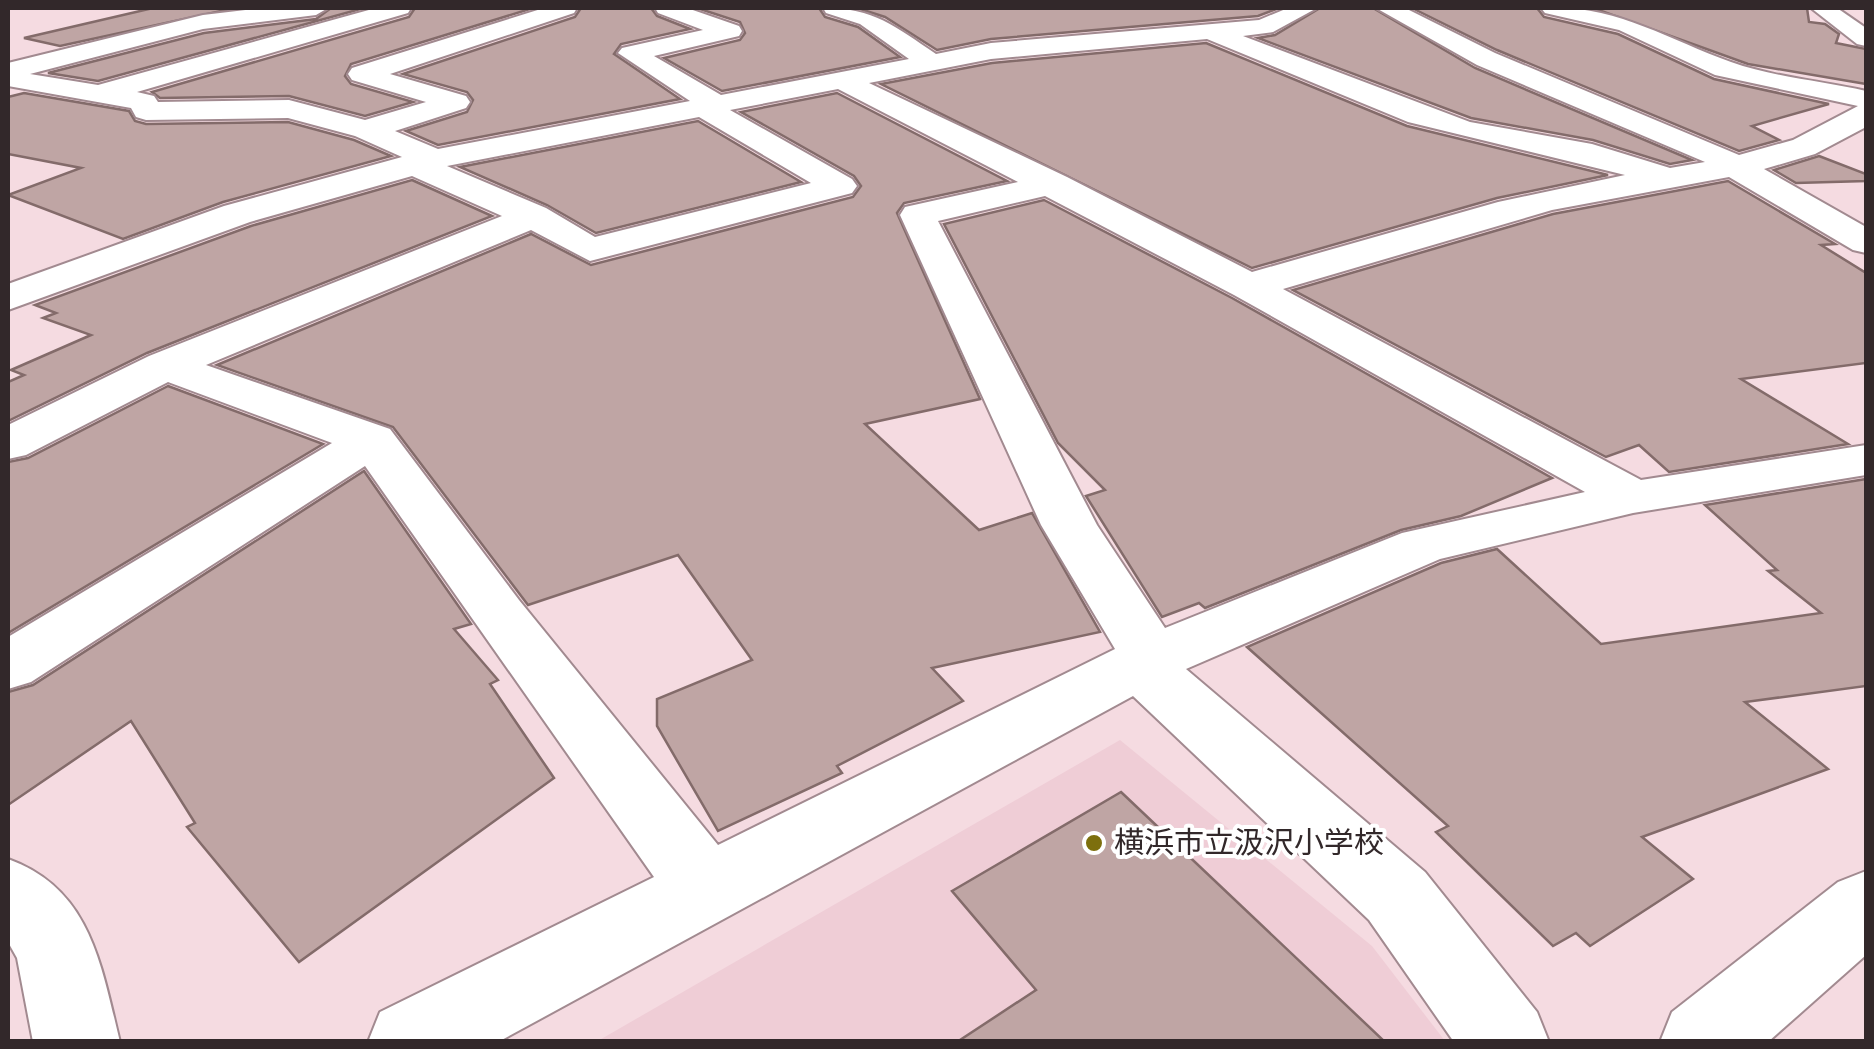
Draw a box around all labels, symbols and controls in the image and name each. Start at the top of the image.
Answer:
place label: 横浜市立汲沢小学校 [1114,825,1384,860]
marker: 横浜市立汲沢小学校 [1083,832,1105,854]

